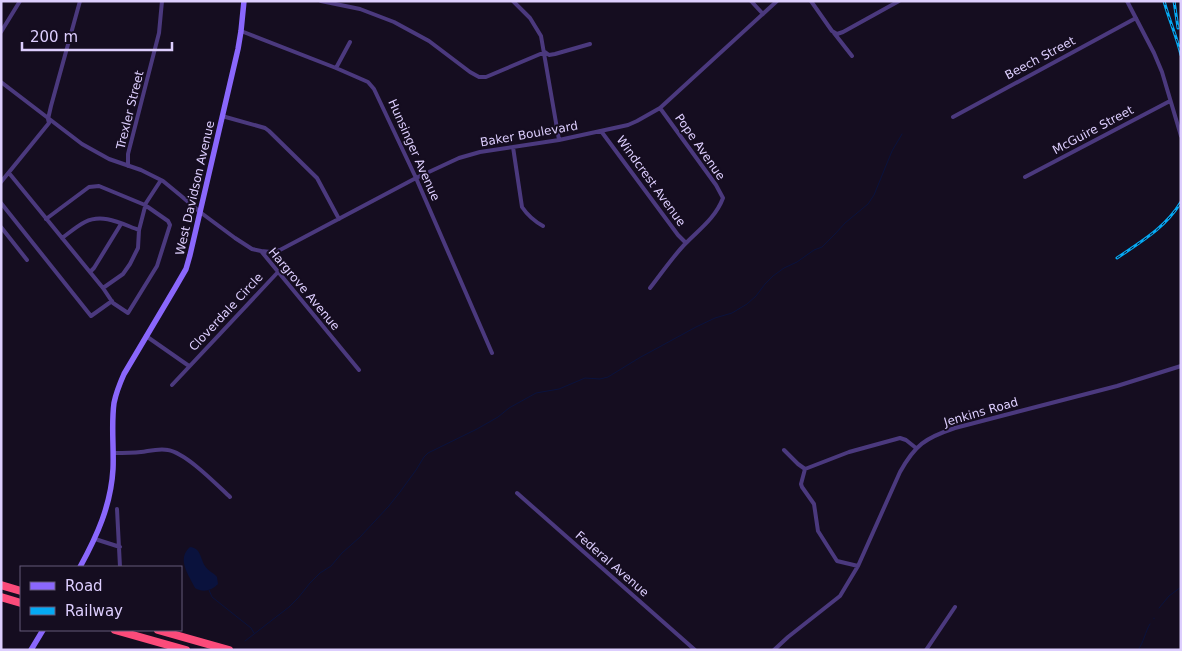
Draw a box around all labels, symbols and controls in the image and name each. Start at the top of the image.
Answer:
scale bar [22,20,172,52]
text: 200 m [30,28,78,46]
street label: Beech Street [1003,33,1078,82]
street label: Trexler Street [113,69,147,152]
street label: Hunsinger Avenue [385,97,443,203]
street label: McGuire Street [1050,103,1136,157]
street label: Pope Avenue [672,111,728,183]
street label: West Davidson Avenue [173,119,217,257]
street label: Baker Boulevard [479,119,579,149]
street label: Windcrest Avenue [614,133,688,229]
street label: Hargrove Avenue [265,245,343,333]
street label: Cloverdale Circle [186,270,266,354]
street label: Jenkins Road [941,395,1020,430]
street label: Federal Avenue [572,528,652,600]
legend [20,566,182,631]
text: Road [65,577,103,595]
text: Railway [65,602,123,620]

